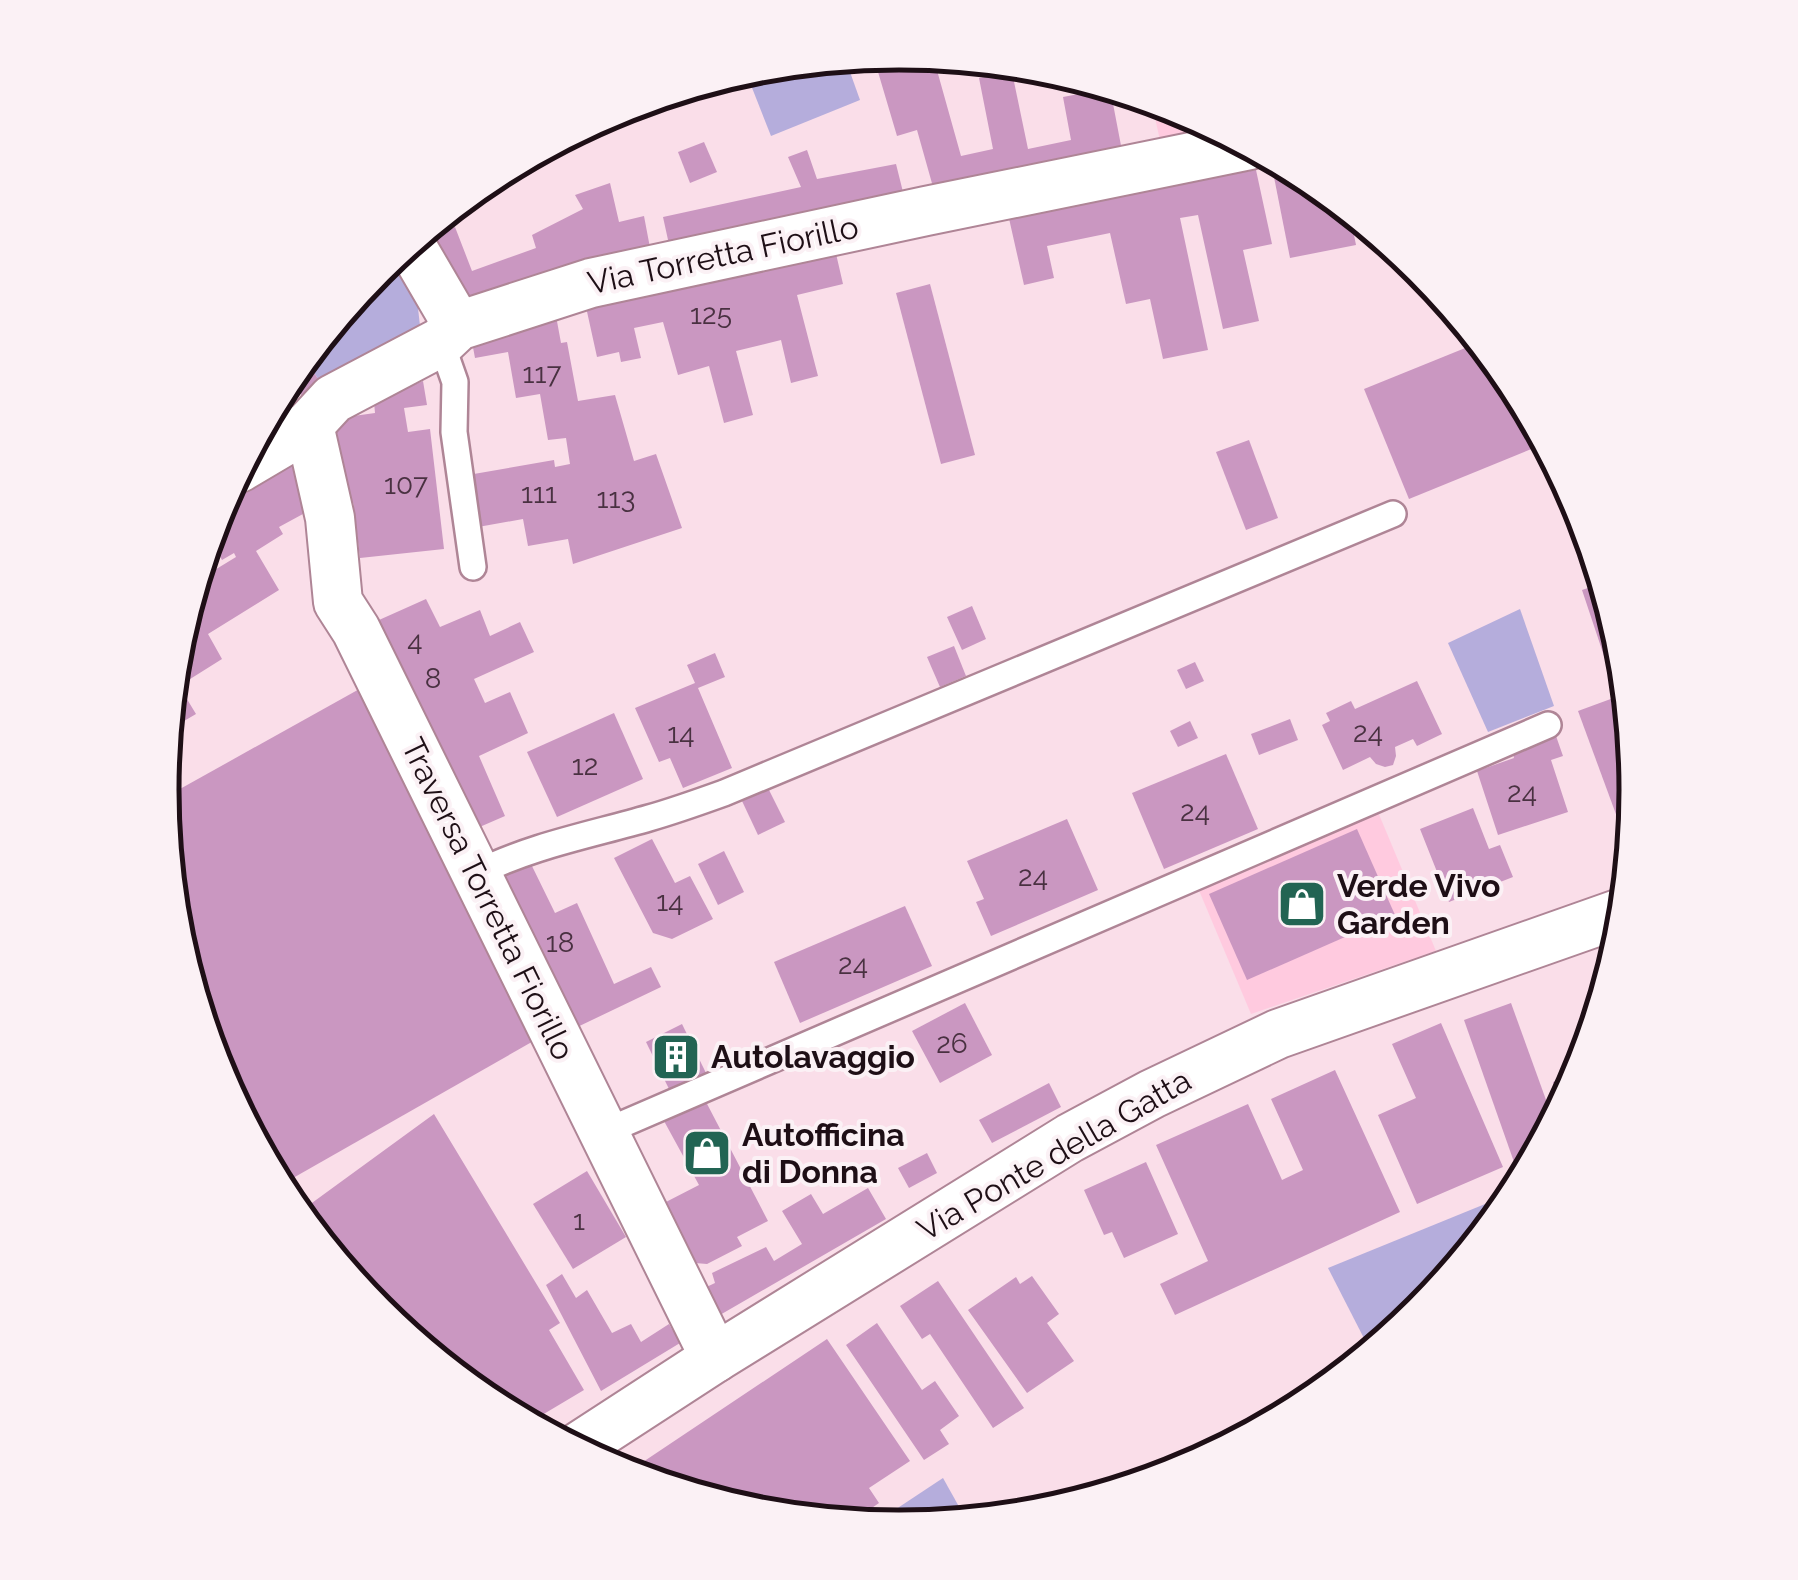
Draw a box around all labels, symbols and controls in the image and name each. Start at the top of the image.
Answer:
street label: Via Torretta Fiorillo [584,208,861,301]
house number: 125 [690,298,732,331]
house number: 117 [523,357,561,390]
house number: 107 [384,468,428,501]
house number: 111 [521,477,557,510]
house number: 113 [597,482,635,515]
house number: 4 [407,624,423,657]
house number: 8 [425,662,441,695]
house number: 24 [1353,716,1383,749]
house number: 14 [667,717,695,750]
street label: Traversa Torretta Fiorillo [394,732,583,1066]
house number: 12 [572,749,598,782]
house number: 24 [1507,776,1537,809]
house number: 24 [1180,795,1210,828]
house number: 24 [1018,860,1048,893]
place label: Verde Vivo Garden [1337,867,1500,941]
shop icon: Verde Vivo Garden [1276,878,1328,930]
house number: 14 [656,885,684,918]
house number: 18 [546,926,574,959]
house number: 24 [838,948,868,981]
house number: 26 [936,1027,968,1060]
building icon: Autolavaggio [650,1031,702,1083]
place label: Autolavaggio [711,1038,915,1075]
street label: Via Ponte della Gatta [910,1061,1197,1248]
place label: Autofficina di Donna [742,1116,905,1190]
shop icon: Autofficina di Donna [681,1127,733,1179]
house number: 1 [573,1204,585,1237]

